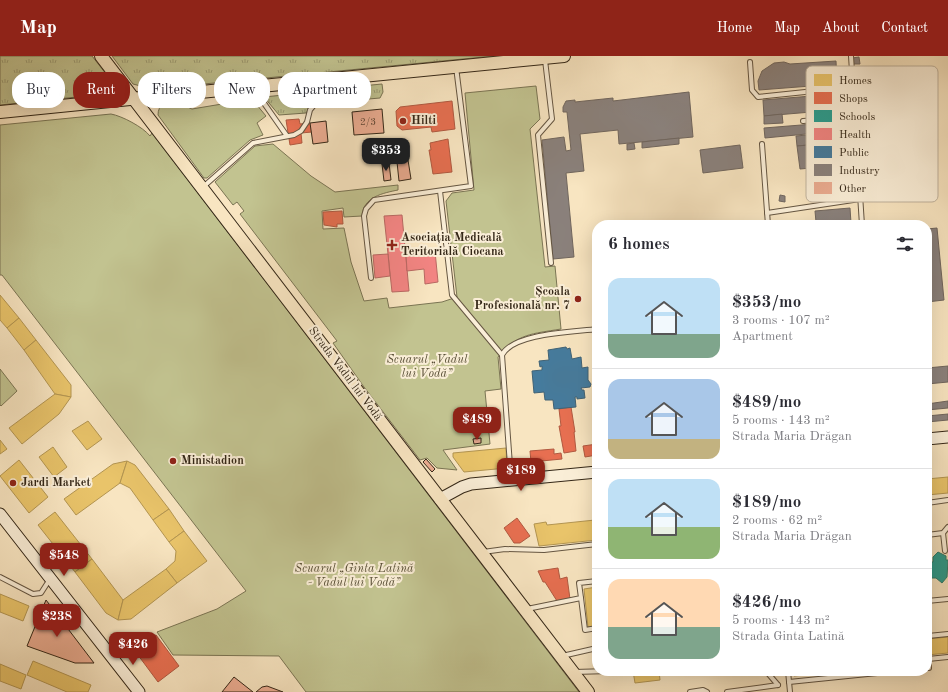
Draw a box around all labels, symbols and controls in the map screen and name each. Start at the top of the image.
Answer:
text: Map [20,19,57,38]
text: Home [717,21,752,35]
text: Map [774,21,800,35]
text: About [822,21,859,35]
text: Contact [881,21,928,35]
legend [806,66,938,202]
chip: Buy [12,72,65,108]
chip: Rent [73,72,130,108]
chip: Filters [138,72,206,108]
chip: New [214,72,270,108]
chip: Apartment [278,72,371,108]
text: Homes [839,76,872,87]
text: Shops [839,94,868,105]
text: Schools [839,112,875,123]
place label: Hilti [411,115,437,127]
marker: Hilti [398,116,408,126]
house number: 2/3 [360,117,376,127]
text: Health [839,130,871,141]
pin: $353 [362,138,410,172]
text: $353 [371,144,401,157]
text: Public [839,148,869,159]
text: Industry [839,166,880,177]
text: Other [839,184,867,195]
place label: Asociația Medicală Teritorială Ciocana [401,232,504,258]
icon: filters [894,233,916,255]
text: 6 homes [608,236,670,253]
marker: Asociația Medicală Teritorială Ciocana [386,239,398,251]
place label: Școala Profesională nr. 7 [474,286,570,312]
marker: Școala Profesională nr. 7 [573,294,583,304]
icon: home [640,294,688,342]
text: $353/mo [732,294,801,311]
text: 3 rooms · 107 m² [732,314,830,327]
street label: Strada Vadul lui Vodă [306,325,384,423]
text: Apartment [732,330,793,343]
park label: Scuarul „Vadul lui Vodă” [386,354,468,380]
text: $489/mo [732,394,801,411]
icon: home [640,395,688,443]
pin: $489 [453,407,501,441]
text: $489 [462,413,492,426]
text: 5 rooms · 143 m² [732,414,830,427]
text: Strada Maria Drăgan [732,430,852,443]
place label: Ministadion [181,455,244,467]
marker: Ministadion [168,456,178,466]
pin: $189 [497,458,545,492]
text: $189 [506,464,536,477]
place label: Jardi Market [21,477,92,489]
marker: Jardi Market [8,478,18,488]
text: $189/mo [732,494,801,511]
icon: home [640,495,688,543]
text: 2 rooms · 62 m² [732,514,822,527]
text: Strada Maria Drăgan [732,530,852,543]
pin: $548 [40,543,88,577]
text: $548 [49,549,79,562]
park label: Scuarul „Ginta Latină - Vadul lui Vodă” [294,563,414,589]
text: $426/mo [732,594,801,611]
icon: home [640,595,688,643]
pin: $238 [33,604,81,638]
text: $238 [42,610,72,623]
text: 5 rooms · 143 m² [732,614,830,627]
text: Strada Ginta Latină [732,630,844,643]
pin: $426 [109,632,157,666]
text: $426 [118,638,148,651]

